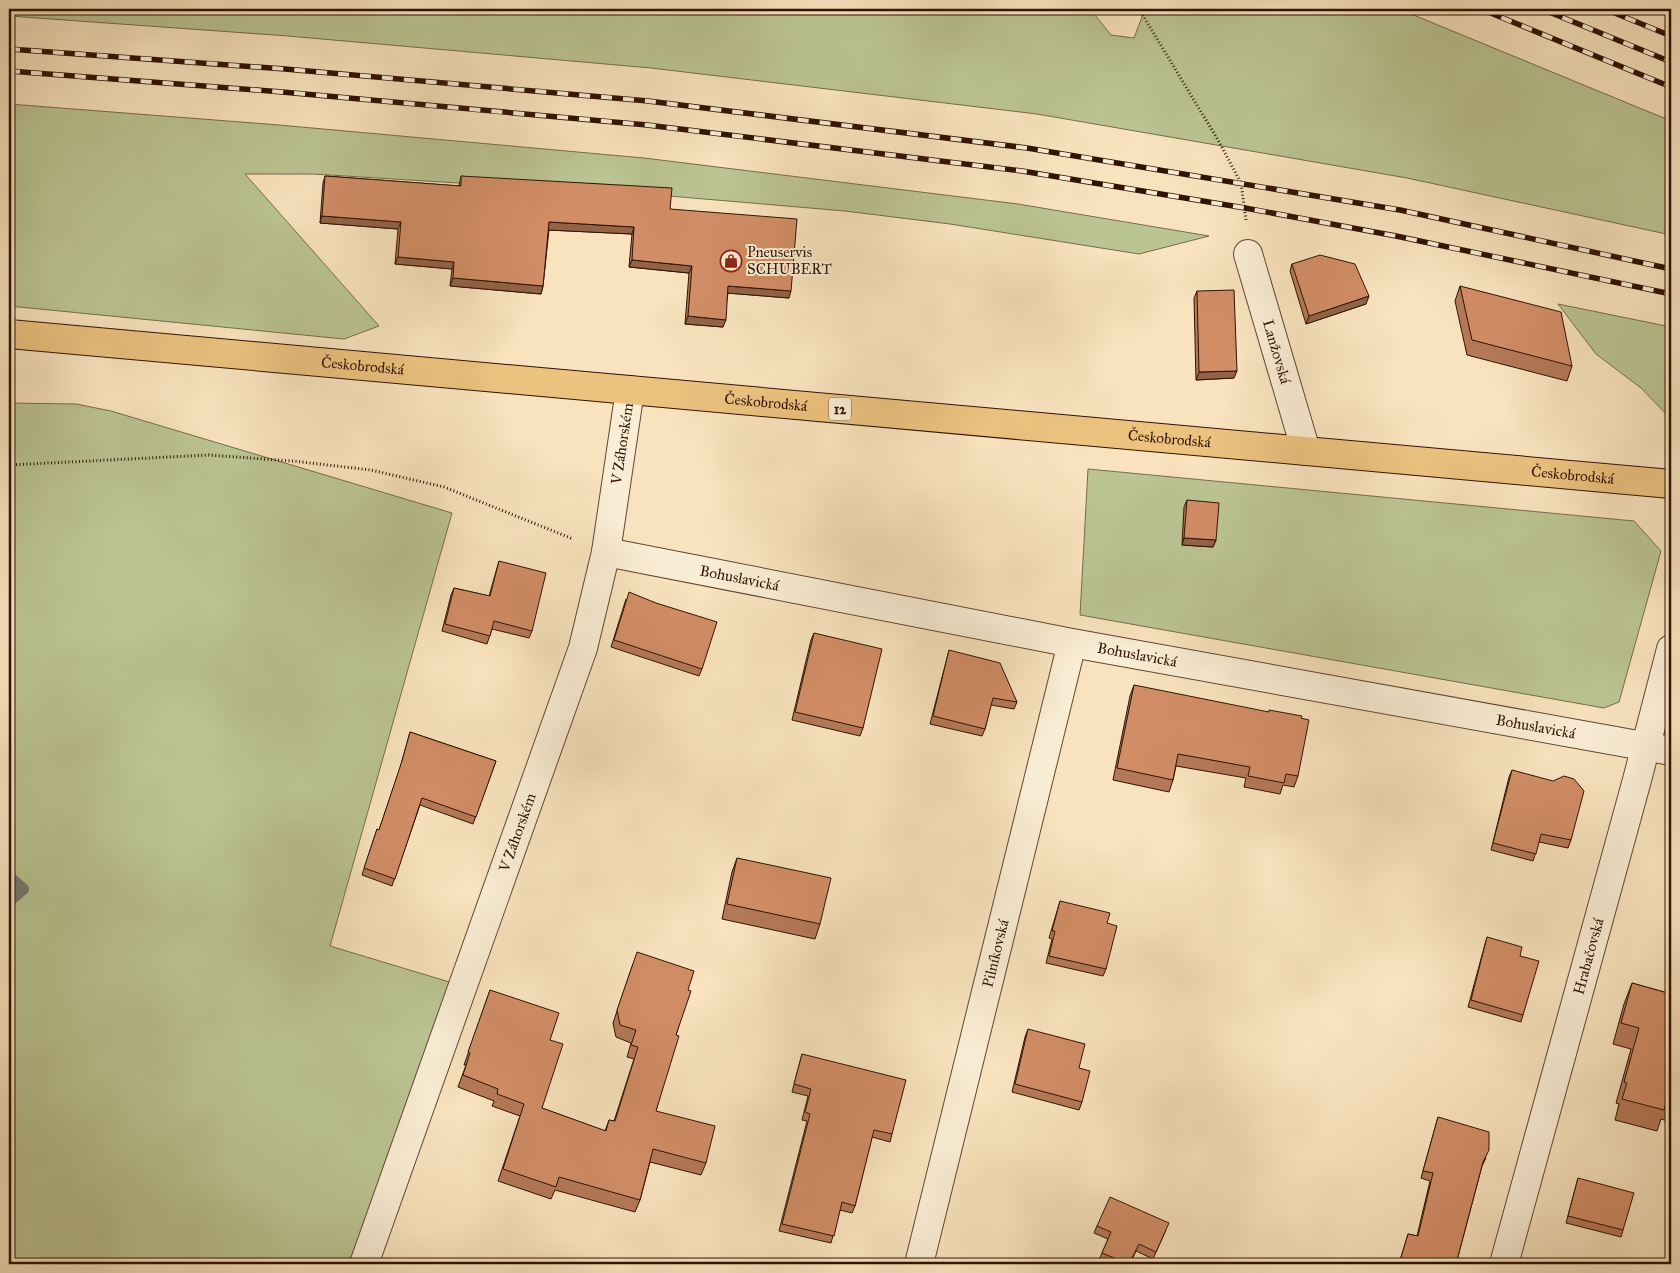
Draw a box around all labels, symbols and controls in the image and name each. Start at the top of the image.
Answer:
place label: Pneuservis SCHUBERT [747,243,832,278]
shop icon: Pneuservis SCHUBERT [719,249,743,273]
street label: Lanžovská [1259,318,1295,387]
street label: Českobrodská [320,352,405,379]
street label: Českobrodská [724,389,809,415]
road number: 12 [829,398,851,420]
street label: V Záhorském [607,401,637,487]
street label: Českobrodská [1127,425,1212,451]
street label: Českobrodská [1530,461,1616,488]
street label: Bohuslavická [698,562,781,595]
street label: Bohuslavická [1096,639,1179,671]
street label: Bohuslavická [1494,711,1578,743]
street label: V Záhorském [495,790,540,875]
street label: Hrabačovská [1569,916,1608,997]
street label: Pilníkovská [979,917,1013,989]

